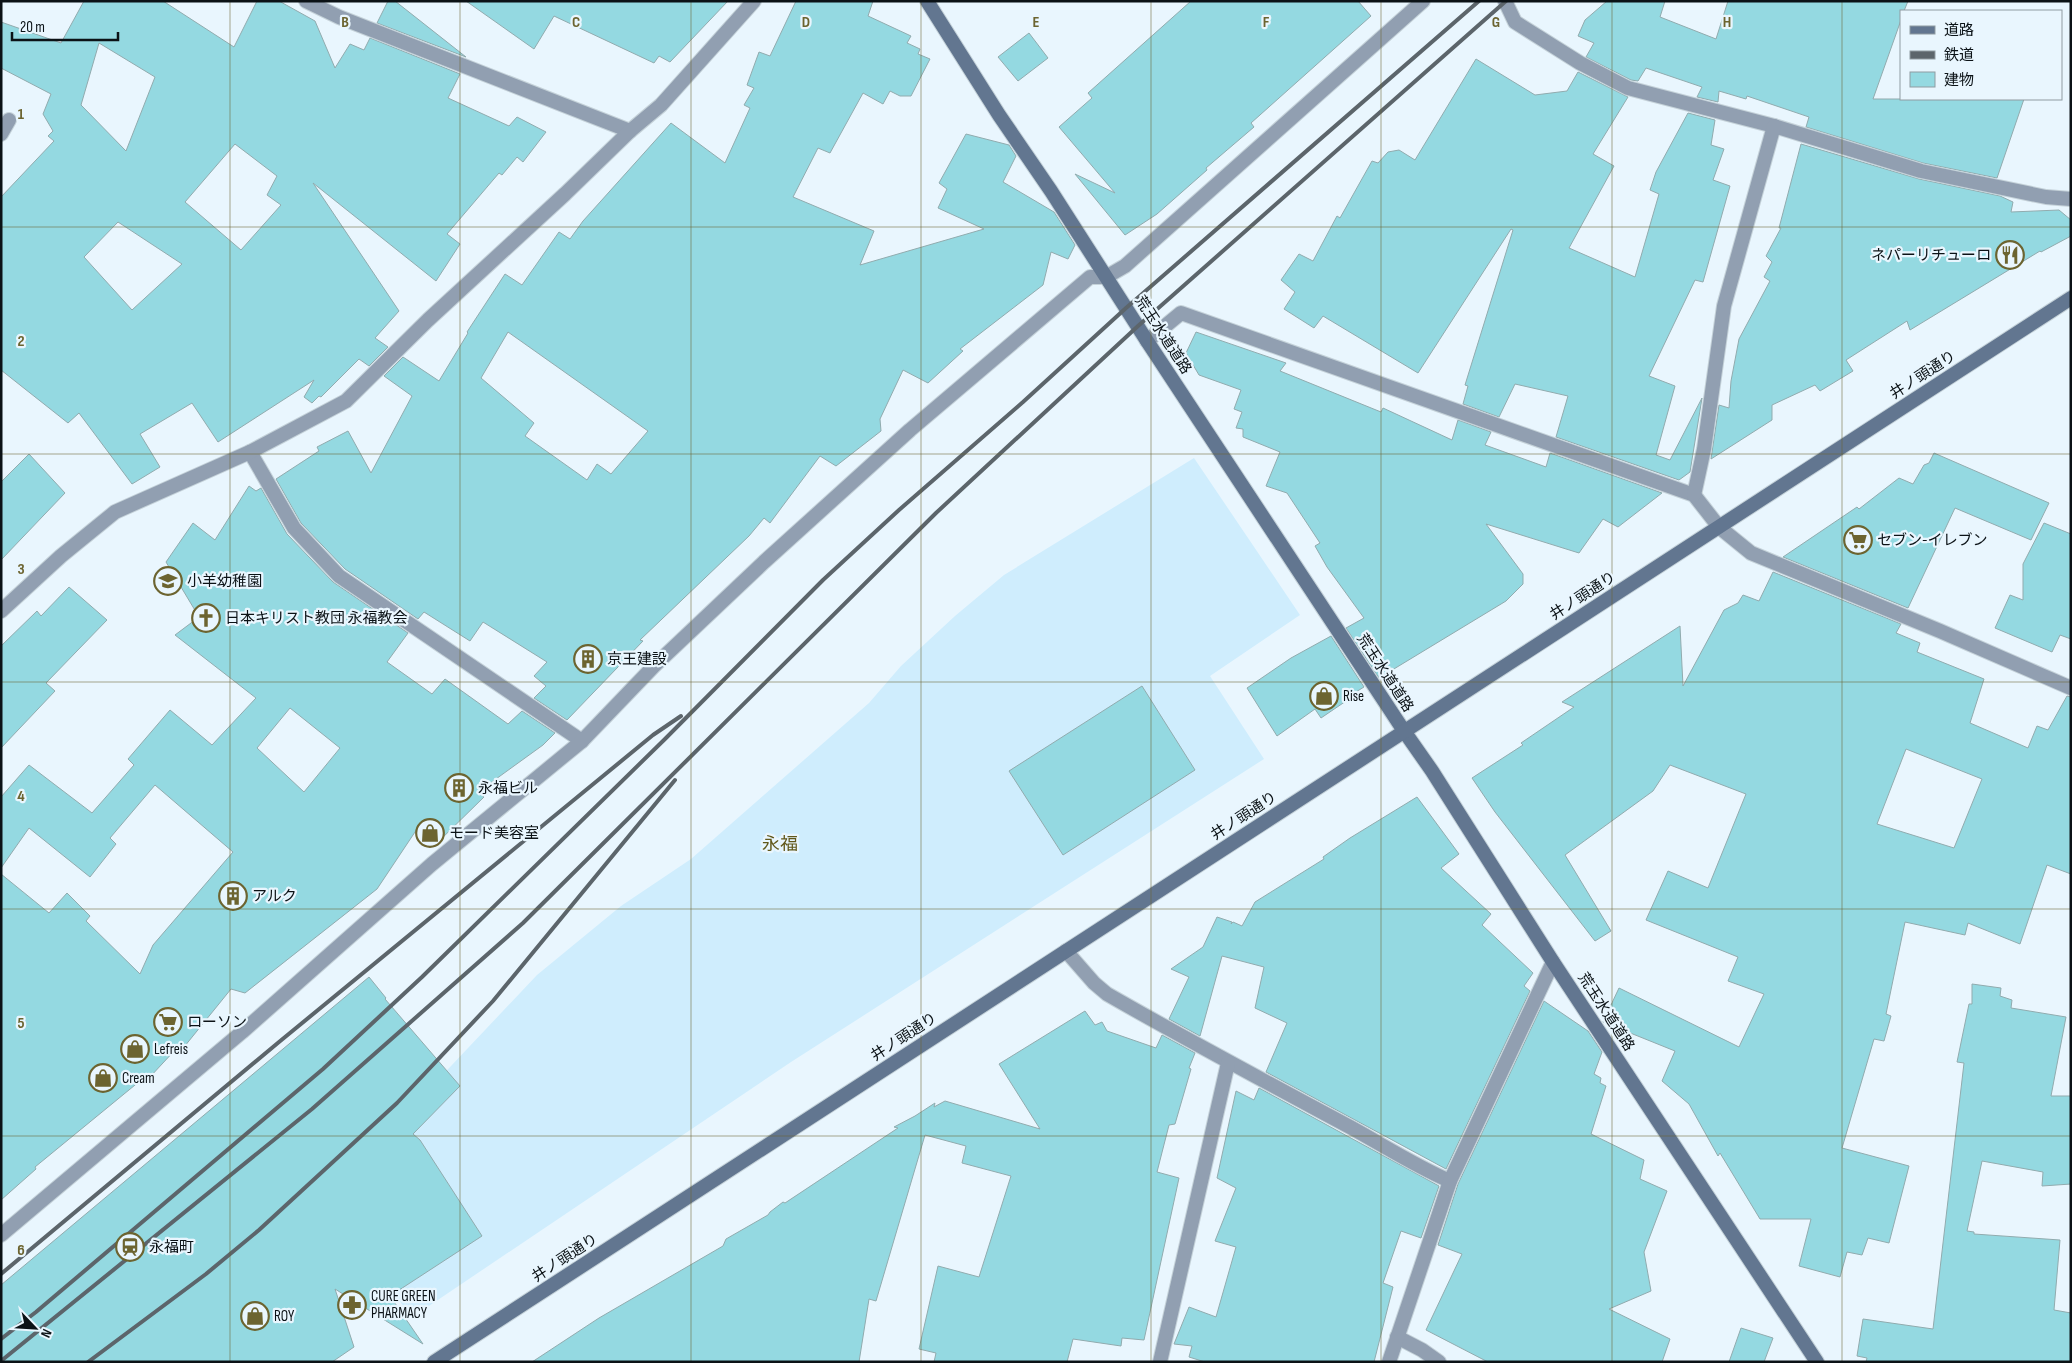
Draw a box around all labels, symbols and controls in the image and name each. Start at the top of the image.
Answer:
scale bar [12,10,119,42]
legend [1900,10,2062,100]
text: B [341,13,349,32]
text: C [572,13,580,32]
text: D [802,13,810,32]
text: E [1033,13,1040,32]
text: F [1263,13,1270,32]
text: G [1492,13,1500,32]
text: H [1723,13,1731,32]
text: 20 m [20,18,45,37]
text: 道路 [1944,21,1974,40]
text: 鉄道 [1944,46,1974,65]
text: 建物 [1944,71,1974,90]
text: 1 [18,105,25,124]
restaurant icon: ネパーリチューロ [1995,240,2025,270]
place label: ネパーリチューロ [1871,246,1991,265]
street label: 荒玉水道道路 [1131,292,1195,378]
text: 2 [17,332,25,351]
street label: 井ノ頭通り [1886,347,1960,403]
supermarket icon: セブン-イレブン [1843,525,1873,555]
place label: セブン-イレブン [1877,531,1988,550]
text: 3 [17,560,25,579]
school or university icon: 小羊幼稚園 [153,566,183,596]
street label: 井ノ頭通り [1546,568,1620,624]
place label: 小羊幼稚園 [187,572,262,591]
church icon: 日本キリスト教団 永福教会 [191,603,221,633]
place label: 日本キリスト教団 永福教会 [225,609,407,628]
street label: 荒玉水道道路 [1353,630,1417,716]
building icon: 京王建設 [573,644,603,674]
place label: 京王建設 [607,650,667,669]
shop icon: Rise [1309,681,1339,711]
place label: Rise [1343,687,1364,706]
building icon: 永福ビル [444,773,474,803]
place label: 永福ビル [478,779,538,798]
text: 4 [17,787,25,806]
street label: 井ノ頭通り [1207,788,1281,844]
shop icon: モード美容室 [415,818,445,848]
place label: モード美容室 [449,824,539,843]
district label: 永福 [762,834,798,855]
building icon: アルク [218,881,248,911]
place label: アルク [252,887,297,906]
street label: 荒玉水道道路 [1574,969,1638,1055]
supermarket icon: ローソン [153,1007,183,1037]
street label: 井ノ頭通り [867,1009,941,1065]
place label: ローソン [187,1013,247,1032]
text: 5 [17,1014,25,1033]
shop icon: Lefreis [120,1034,150,1064]
place label: Lefreis [154,1040,188,1059]
shop icon: Cream [88,1063,118,1093]
place label: Cream [122,1069,155,1088]
street label: 井ノ頭通り [528,1230,602,1286]
station icon: 永福町 [115,1232,145,1262]
place label: 永福町 [149,1238,194,1257]
text: 6 [17,1241,25,1260]
place label: CURE GREEN PHARMACY [371,1287,436,1323]
pharmacy icon: CURE GREEN PHARMACY [337,1290,367,1320]
shop icon: ROY [240,1301,270,1331]
north arrow [10,1303,60,1353]
place label: ROY [274,1307,295,1326]
text: N [37,1326,56,1340]

